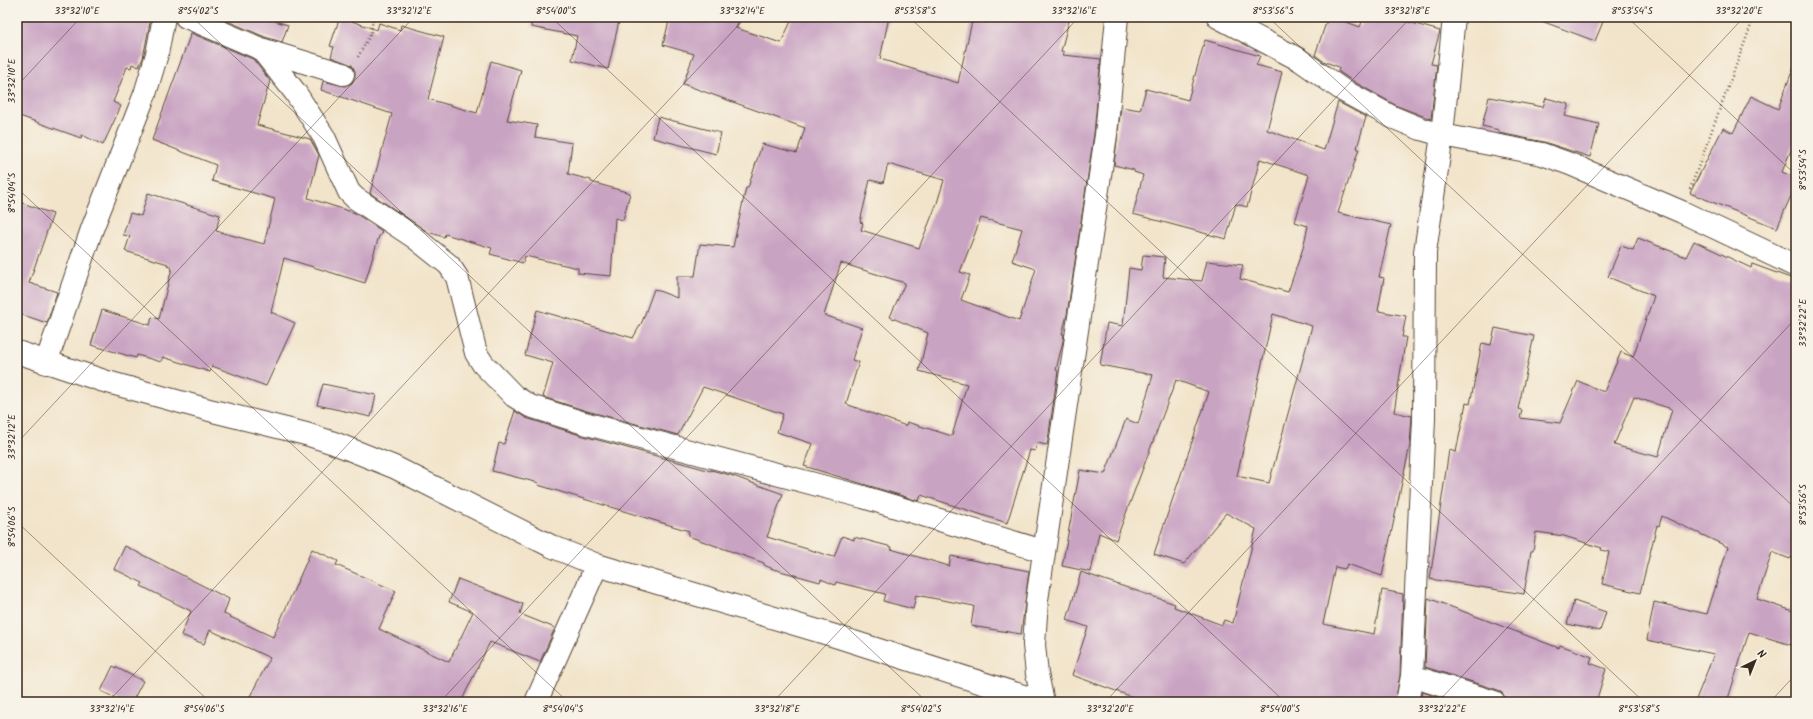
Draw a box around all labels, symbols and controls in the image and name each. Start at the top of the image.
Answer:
text: 33°32'10"E [54,3,101,19]
text: 8°54'02"S [177,3,219,19]
text: 33°32'12"E [386,3,433,19]
text: 8°54'00"S [536,3,577,19]
text: 33°32'14"E [719,3,766,19]
text: 8°53'58"S [894,3,937,19]
text: 33°32'16"E [1051,3,1098,19]
text: 8°53'56"S [1252,3,1294,19]
text: 33°32'18"E [1384,3,1431,19]
text: 8°53'54"S [1611,3,1653,19]
text: 33°32'20"E [1715,3,1764,19]
text: 33°32'10"E [4,57,20,104]
text: 8°53'54"S [1795,149,1811,191]
text: 8°54'04"S [4,172,20,213]
text: 33°32'22"E [1795,298,1811,347]
text: 33°32'12"E [4,413,20,460]
text: 8°53'56"S [1795,484,1811,526]
text: 8°54'06"S [4,506,20,547]
north arrow [1735,641,1775,681]
text: N [1752,645,1770,663]
text: 33°32'14"E [89,701,136,717]
text: 8°54'06"S [184,701,225,717]
text: 33°32'16"E [422,701,469,717]
text: 8°54'04"S [543,701,584,717]
text: 33°32'18"E [754,701,801,717]
text: 8°54'02"S [900,701,942,717]
text: 33°32'20"E [1086,701,1135,717]
text: 8°54'00"S [1260,701,1301,717]
text: 33°32'22"E [1418,701,1467,717]
text: 8°53'58"S [1618,701,1661,717]

